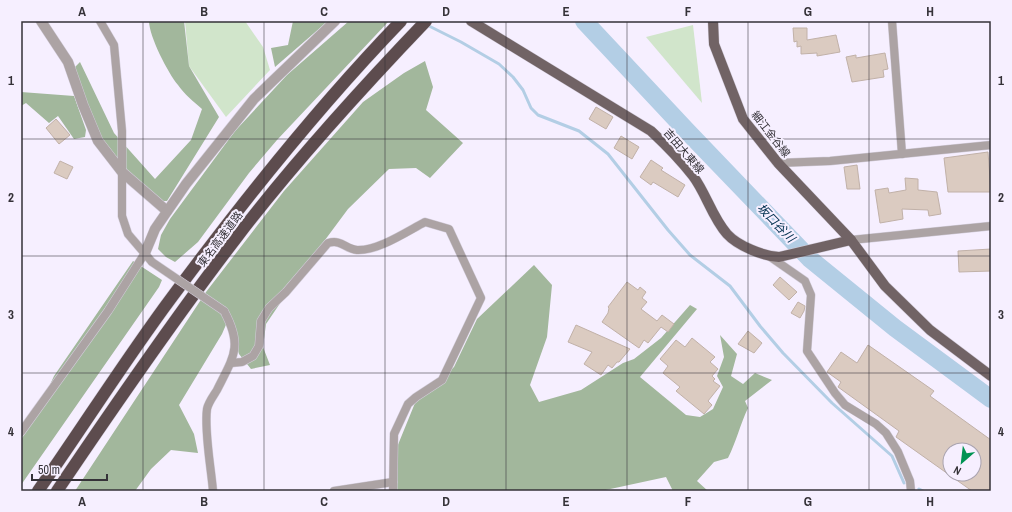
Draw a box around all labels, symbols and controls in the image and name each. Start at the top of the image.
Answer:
text: A [78,3,86,20]
text: B [200,3,208,20]
text: C [320,3,328,20]
text: D [442,3,450,20]
text: E [562,3,570,20]
text: F [685,3,692,20]
text: G [804,3,812,20]
text: H [926,3,934,20]
text: 1 [8,72,14,89]
text: 1 [998,72,1004,89]
street label: 細江金谷線 [749,108,793,160]
street label: 吉田大東線 [661,126,707,176]
text: 2 [8,189,14,206]
text: 2 [998,189,1004,206]
water label: 坂口谷川 [754,200,800,247]
street label: 東名高速道路 [195,208,245,270]
text: 3 [8,306,14,323]
text: 3 [998,306,1004,323]
text: 4 [8,423,14,440]
text: 4 [998,423,1004,440]
north arrow [942,442,982,482]
scale bar [32,456,107,482]
text: 50 m [38,462,60,478]
text: N [951,463,963,479]
text: A [78,493,86,510]
text: B [200,493,208,510]
text: C [320,493,328,510]
text: D [442,493,450,510]
text: E [562,493,570,510]
text: F [685,493,692,510]
text: G [804,493,812,510]
text: H [926,493,934,510]

